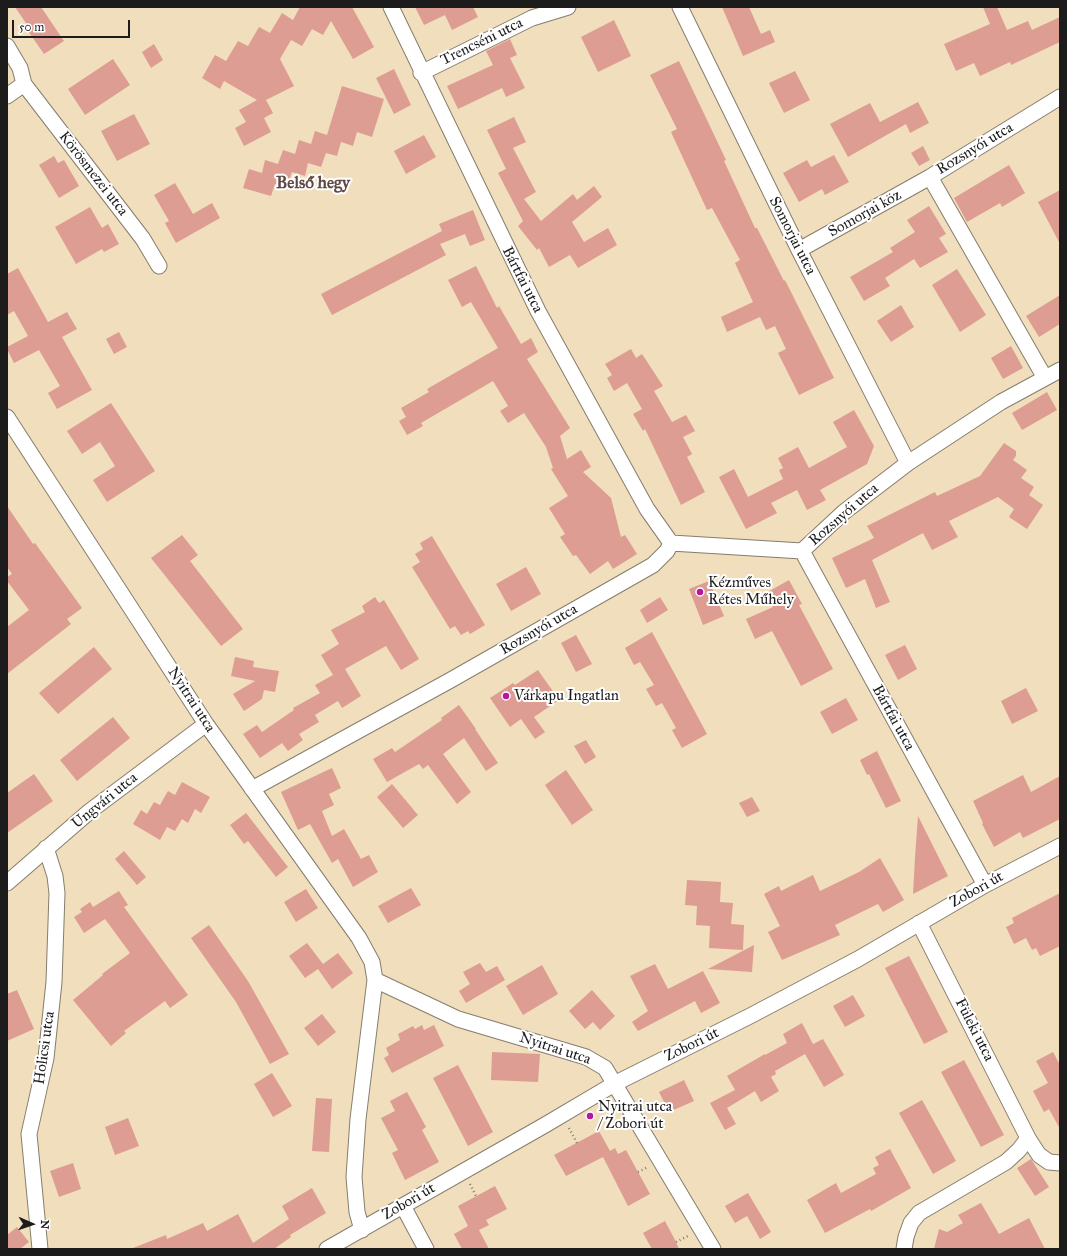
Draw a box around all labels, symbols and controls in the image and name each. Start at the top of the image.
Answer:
scale bar [14,12,132,38]
street label: Trencséni utca [438,14,526,70]
text: 50 m [19,20,44,34]
street label: Rozsnyói utca [933,119,1017,179]
street label: Körösmezei utca [54,128,132,220]
district label: Belső hegy [276,174,350,194]
street label: Somorjai köz [825,187,905,241]
street label: Somorjai utca [765,194,819,278]
street label: Bártfai utca [498,244,546,316]
street label: Rozsnyói utca [806,480,882,550]
place label: Kézműves Rétes Műhely [708,574,794,609]
marker: Kézműves Rétes Műhely [695,587,705,597]
street label: Rozsnyói utca [497,601,581,659]
street label: Nyitrai utca [163,664,219,736]
street label: Bártfai utca [868,682,918,754]
place label: Várkapu Ingatlan [514,687,619,705]
marker: Várkapu Ingatlan [501,691,511,701]
street label: Ungvári utca [69,769,141,833]
street label: Zobori út [947,868,1007,912]
street label: Füleki utca [950,996,998,1064]
street label: Holicsi utca [31,1010,59,1086]
street label: Zobori út [662,1024,722,1066]
street label: Nyitrai utca [517,1029,593,1069]
place label: Nyitrai utca / Zobori út [598,1098,672,1133]
marker: Nyitrai utca / Zobori út [585,1111,595,1121]
street label: Zobori út [379,1180,439,1224]
north arrow [12,1204,52,1244]
text: N [38,1220,51,1229]

